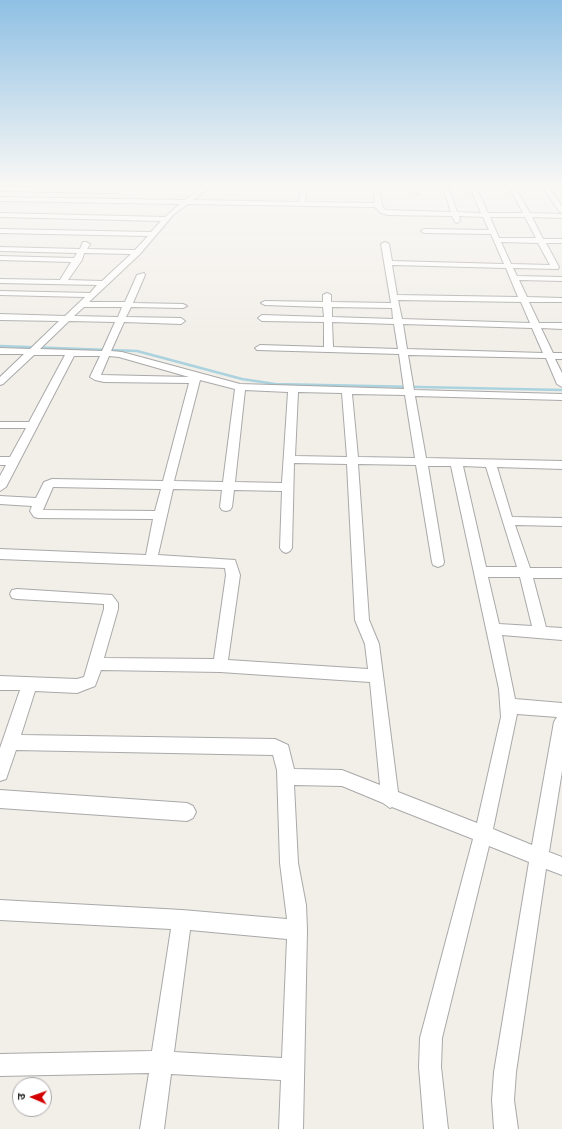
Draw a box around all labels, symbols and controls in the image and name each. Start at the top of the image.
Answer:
north arrow [12,1077,52,1117]
text: उ [14,1093,27,1100]

